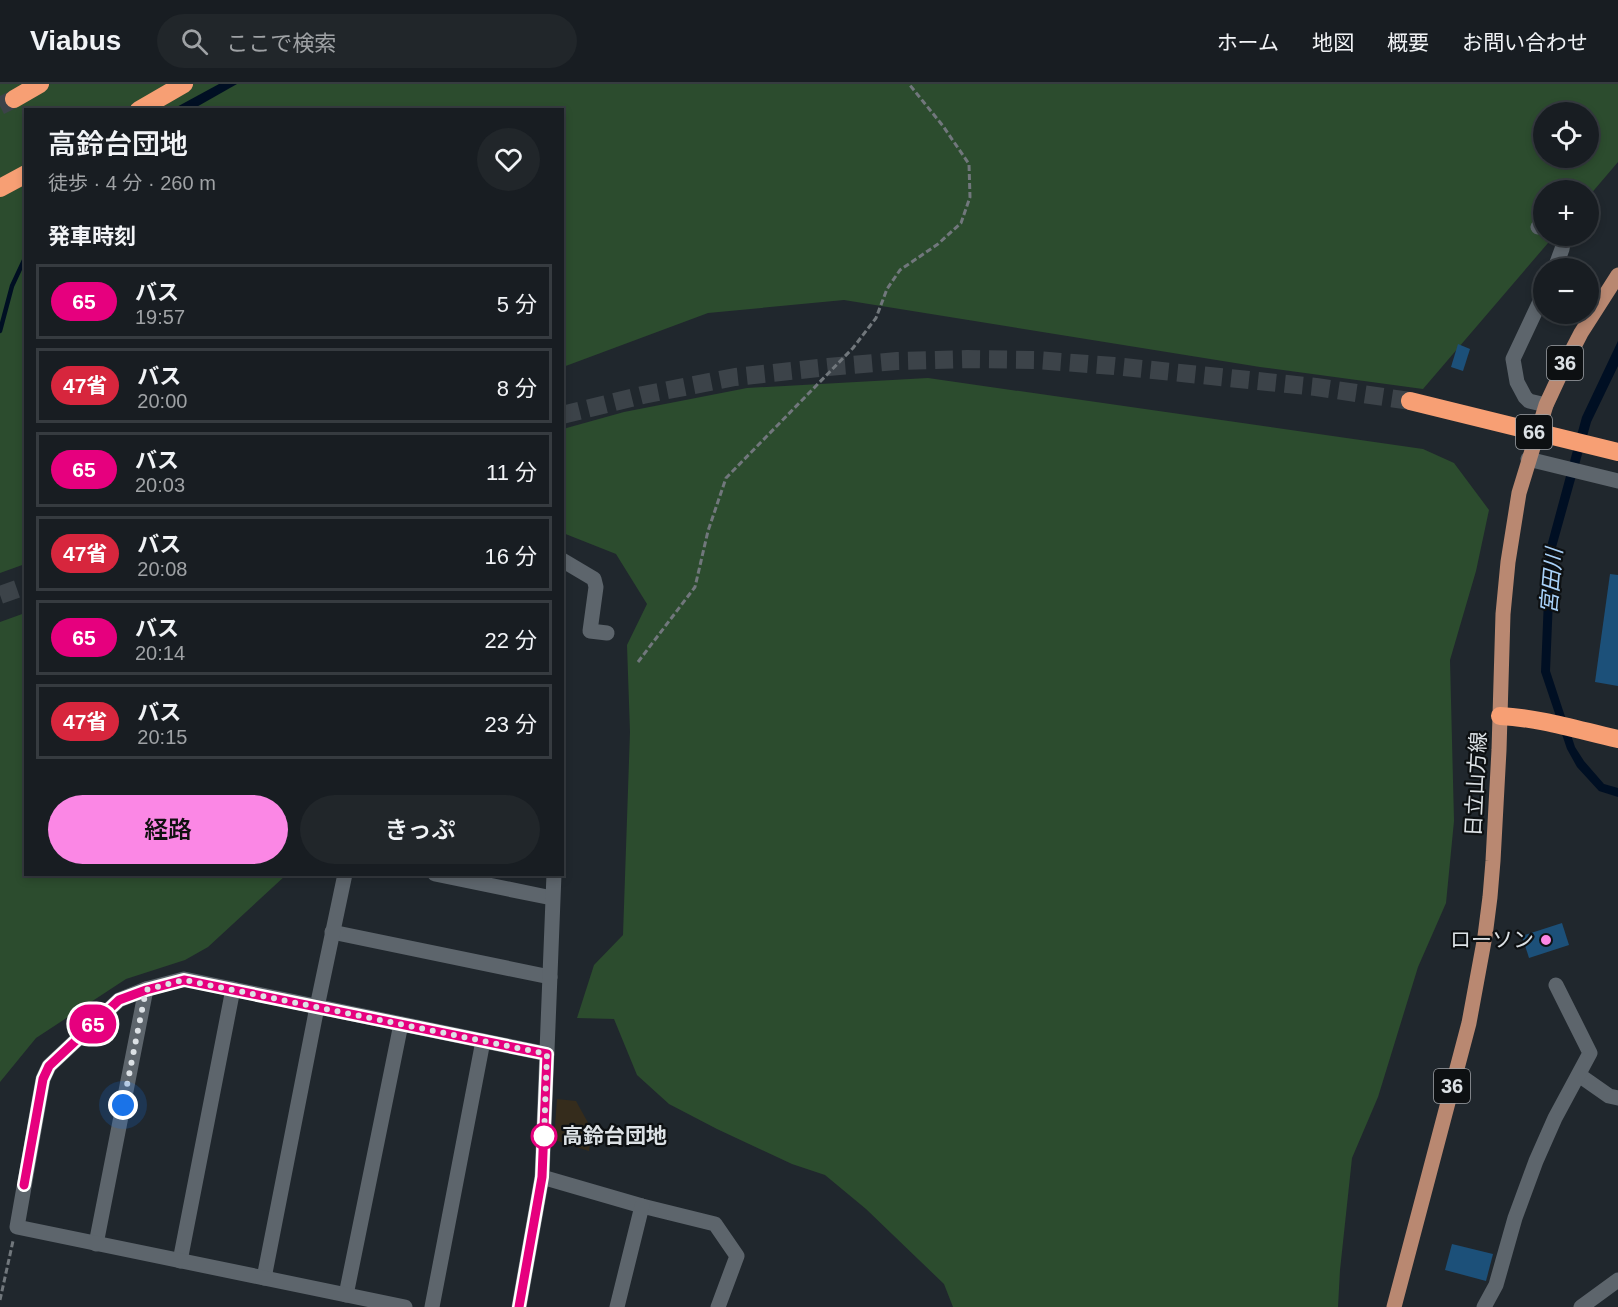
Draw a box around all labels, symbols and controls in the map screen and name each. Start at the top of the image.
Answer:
search box [157,14,577,68]
text: Viabus [30,25,121,56]
icon: search [178,25,211,58]
text: ここで検索 [226,31,336,56]
text: ホーム [1217,31,1279,54]
text: 地図 [1312,31,1354,54]
text: 概要 [1387,31,1429,54]
text: お問い合わせ [1462,31,1588,54]
map controls [1533,102,1599,324]
button: locate [1533,102,1599,168]
button: heart [477,128,540,191]
text: 高鈴台団地 [48,129,188,160]
text: 徒歩 · 4 分 · 260 m [48,172,216,194]
button: + [1533,180,1599,246]
text: 発車時刻 [48,224,136,249]
button: − [1533,258,1599,324]
text: バス [135,280,179,305]
text: 65 [72,290,96,313]
text: 5 分 [497,292,537,317]
text: 19:57 [135,306,185,328]
road number: 36 [1547,346,1583,380]
text: バス [137,364,181,389]
text: 47省 [63,374,107,397]
text: 8 分 [497,376,537,401]
text: 20:00 [137,390,187,412]
road number: 66 [1516,415,1552,449]
text: バス [135,448,179,473]
text: 65 [72,458,96,481]
text: 11 分 [486,460,537,485]
text: 20:03 [135,474,185,496]
text: バス [137,532,181,557]
text: 47省 [63,542,107,565]
text: 16 分 [484,544,537,569]
water label: 宮田川 [1536,545,1567,615]
text: 20:08 [137,558,187,580]
text: バス [135,616,179,641]
text: 65 [72,626,96,649]
text: 22 分 [484,628,537,653]
text: 20:14 [135,642,185,664]
text: バス [137,700,181,725]
text: 47省 [63,710,107,733]
text: 23 分 [484,712,537,737]
text: 20:15 [137,726,187,748]
street label: 日立山方線 [1461,731,1490,837]
button: 経路 [48,795,288,864]
button: きっぷ [300,795,540,864]
place label: ローソン [1450,928,1534,951]
marker: ローソン [1539,933,1553,947]
line badge: 65 [66,1004,120,1044]
text: 65 [81,1013,105,1036]
road number: 36 [1434,1069,1470,1103]
your location [108,1090,138,1120]
marker: 高鈴台団地 [531,1123,557,1149]
place label: 高鈴台団地 [562,1124,667,1147]

